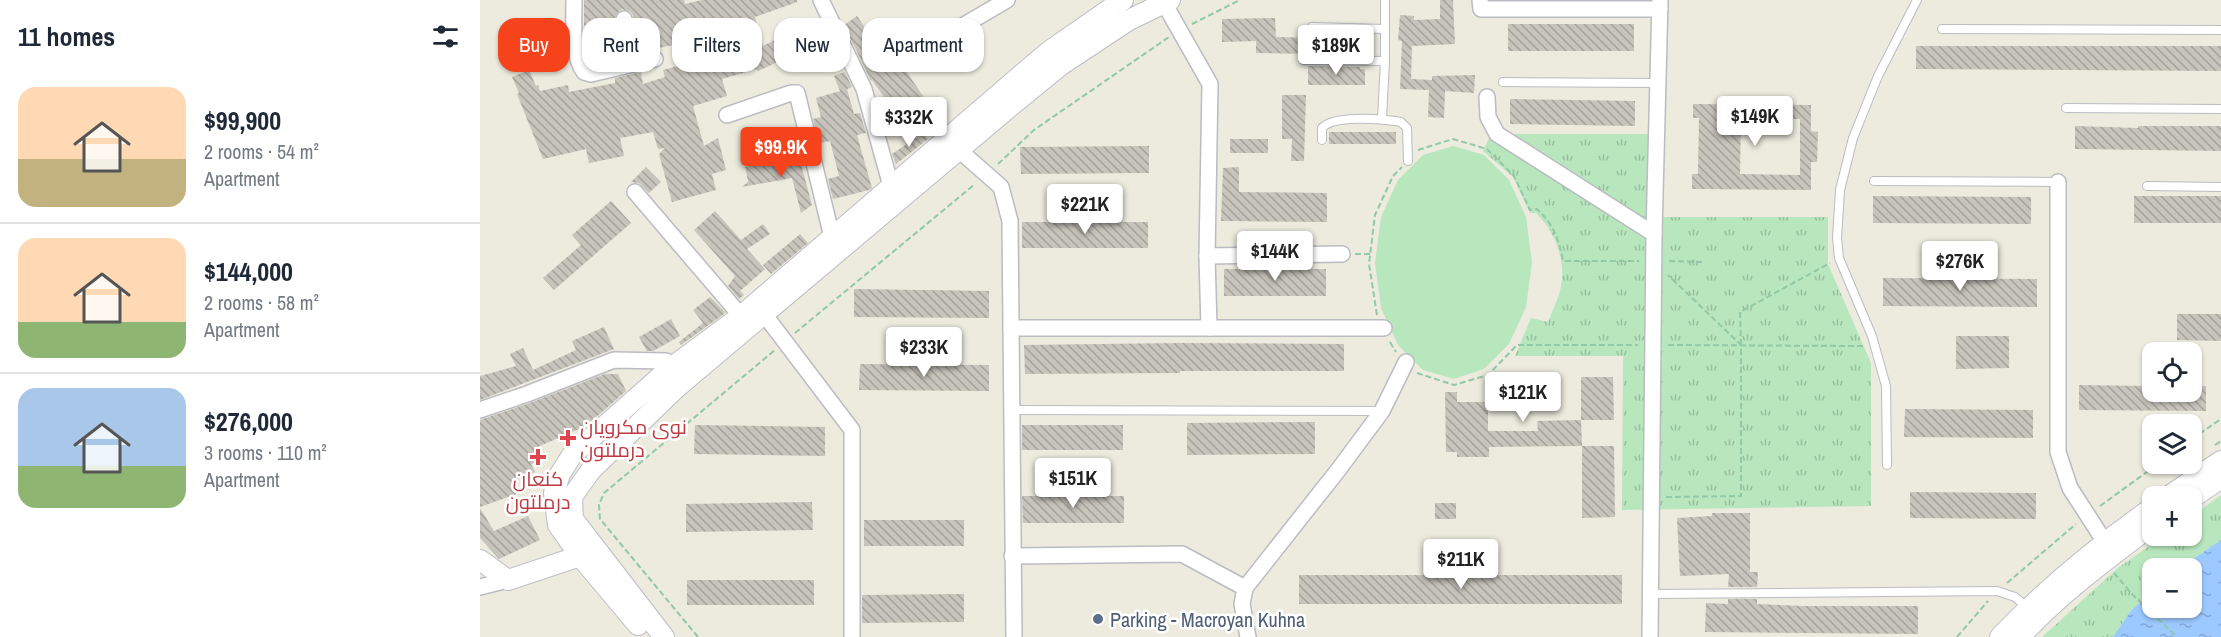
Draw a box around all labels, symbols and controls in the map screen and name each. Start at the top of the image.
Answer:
chip: Buy [498,18,570,72]
chip: Rent [582,18,660,72]
chip: Filters [672,18,762,72]
chip: New [774,18,850,72]
chip: Apartment [862,18,984,72]
text: 11 homes [18,19,115,54]
icon: filters [429,20,462,53]
pin: $189K [1294,25,1378,76]
text: $189K [1312,31,1360,58]
pin: $149K [1713,96,1797,147]
pin: $332K [867,97,951,148]
text: $149K [1731,102,1779,129]
text: $99,900 [204,103,281,138]
text: $332K [885,103,933,130]
icon: home [66,111,138,183]
pin: $99.9K [732,127,830,178]
text: $99.9K [755,133,807,160]
text: 2 rooms · 54 m² [204,138,319,165]
text: Apartment [204,165,280,192]
pin: $221K [1043,184,1127,235]
text: $221K [1061,190,1109,217]
pin: $144K [1233,231,1317,282]
text: $144K [1251,237,1299,264]
pin: $276K [1918,241,2002,292]
text: $276K [1936,247,1984,274]
text: $144,000 [204,254,293,289]
icon: home [66,262,138,334]
text: 2 rooms · 58 m² [204,289,319,316]
text: Apartment [204,316,280,343]
pin: $233K [882,327,966,378]
text: $233K [900,333,948,360]
map controls [2142,342,2202,618]
button: locate [2142,342,2202,402]
pin: $121K [1481,372,1565,423]
text: $121K [1499,378,1547,405]
text: $276,000 [204,404,293,439]
icon: home [66,412,138,484]
place label: نوی مکرویان درملتون [580,413,687,463]
button: layers [2142,414,2202,474]
marker: نوی مکرویان درملتون [561,431,575,445]
text: 3 rooms · 110 m² [204,439,327,466]
marker: کنعان درملتون [531,450,545,464]
pin: $151K [1031,458,1115,509]
text: $151K [1049,464,1097,491]
place label: کنعان درملتون [506,465,570,515]
text: Apartment [204,466,280,493]
button: + [2142,486,2202,546]
pin: $211K [1419,539,1503,590]
text: $211K [1437,545,1485,572]
button: − [2142,558,2202,618]
place label: Parking - Macroyan Kuhna [1110,606,1305,633]
marker: Parking - Macroyan Kuhna [1091,612,1105,626]

